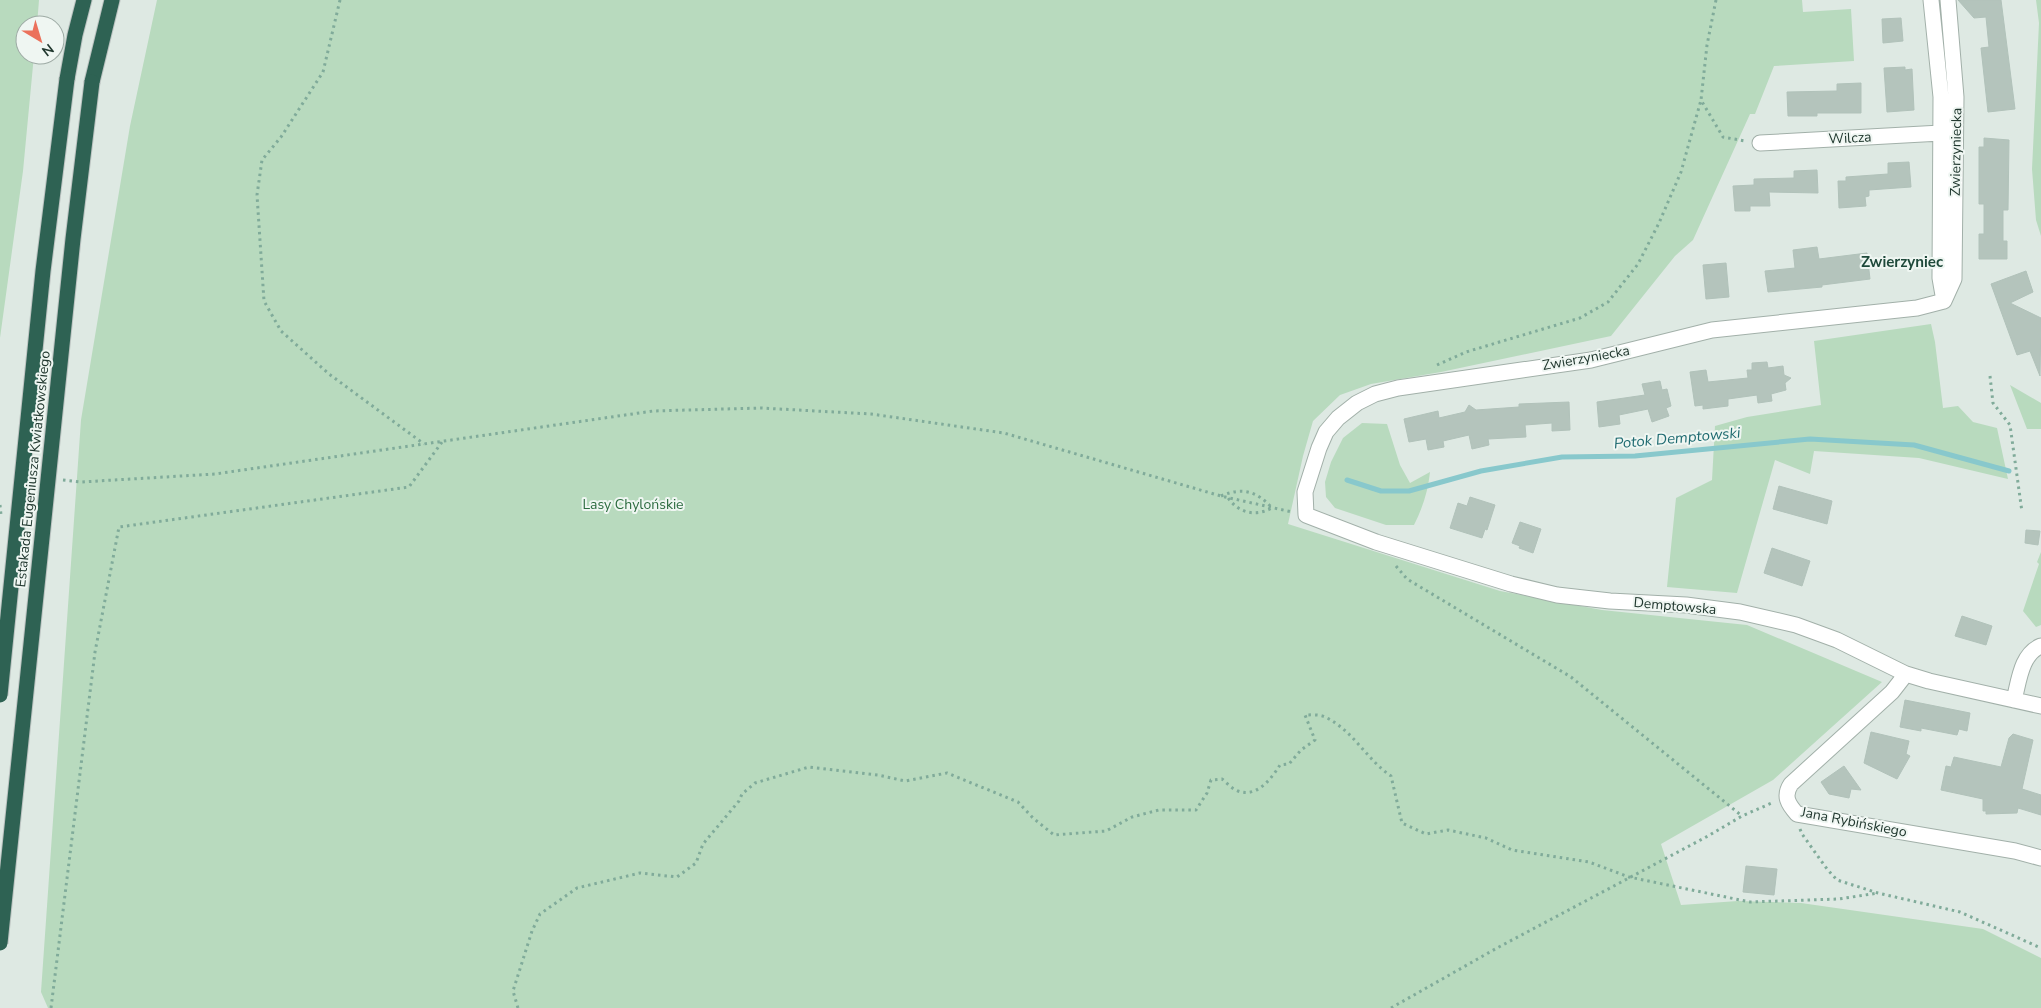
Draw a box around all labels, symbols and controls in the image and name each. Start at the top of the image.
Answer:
north arrow [15,15,65,65]
text: N [38,39,58,61]
street label: Zwierzyniecka [1946,108,1966,196]
street label: Wilcza [1828,127,1872,149]
district label: Zwierzyniec [1861,252,1943,272]
street label: Zwierzyniecka [1541,341,1631,375]
street label: Estakada Eugeniusza Kwiatkowskiego [11,350,55,588]
water label: Potok Demptowski [1613,422,1742,453]
park label: Lasy Chylońskie [582,495,684,514]
street label: Demptowska [1633,593,1717,619]
street label: Jana Rybińskiego [1799,802,1909,842]

